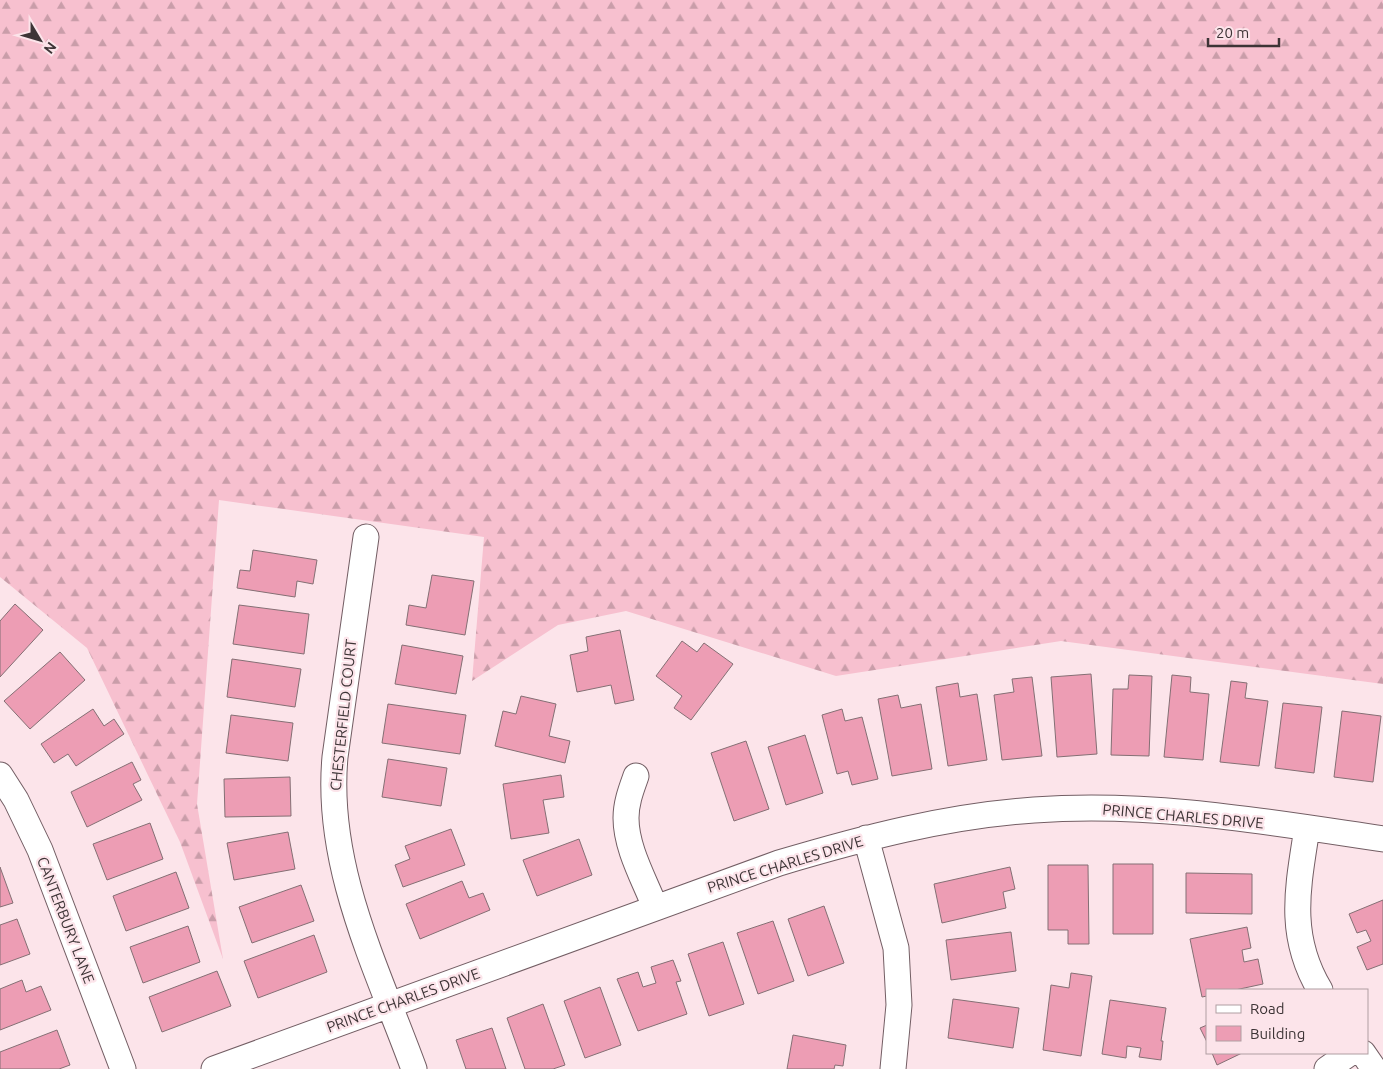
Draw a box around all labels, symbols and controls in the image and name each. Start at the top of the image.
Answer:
north arrow [15,15,65,65]
scale bar [1208,15,1279,47]
text: 20 m [1216,24,1249,41]
text: N [41,39,60,57]
street label: CHESTERFIELD COURT [327,638,359,792]
street label: PRINCE CHARLES DRIVE [1102,800,1264,832]
street label: PRINCE CHARLES DRIVE [705,832,865,896]
street label: CANTERBURY LANE [34,854,98,986]
street label: PRINCE CHARLES DRIVE [324,964,482,1036]
legend [1206,989,1368,1054]
text: Road [1250,1000,1285,1017]
text: Building [1250,1025,1305,1042]

